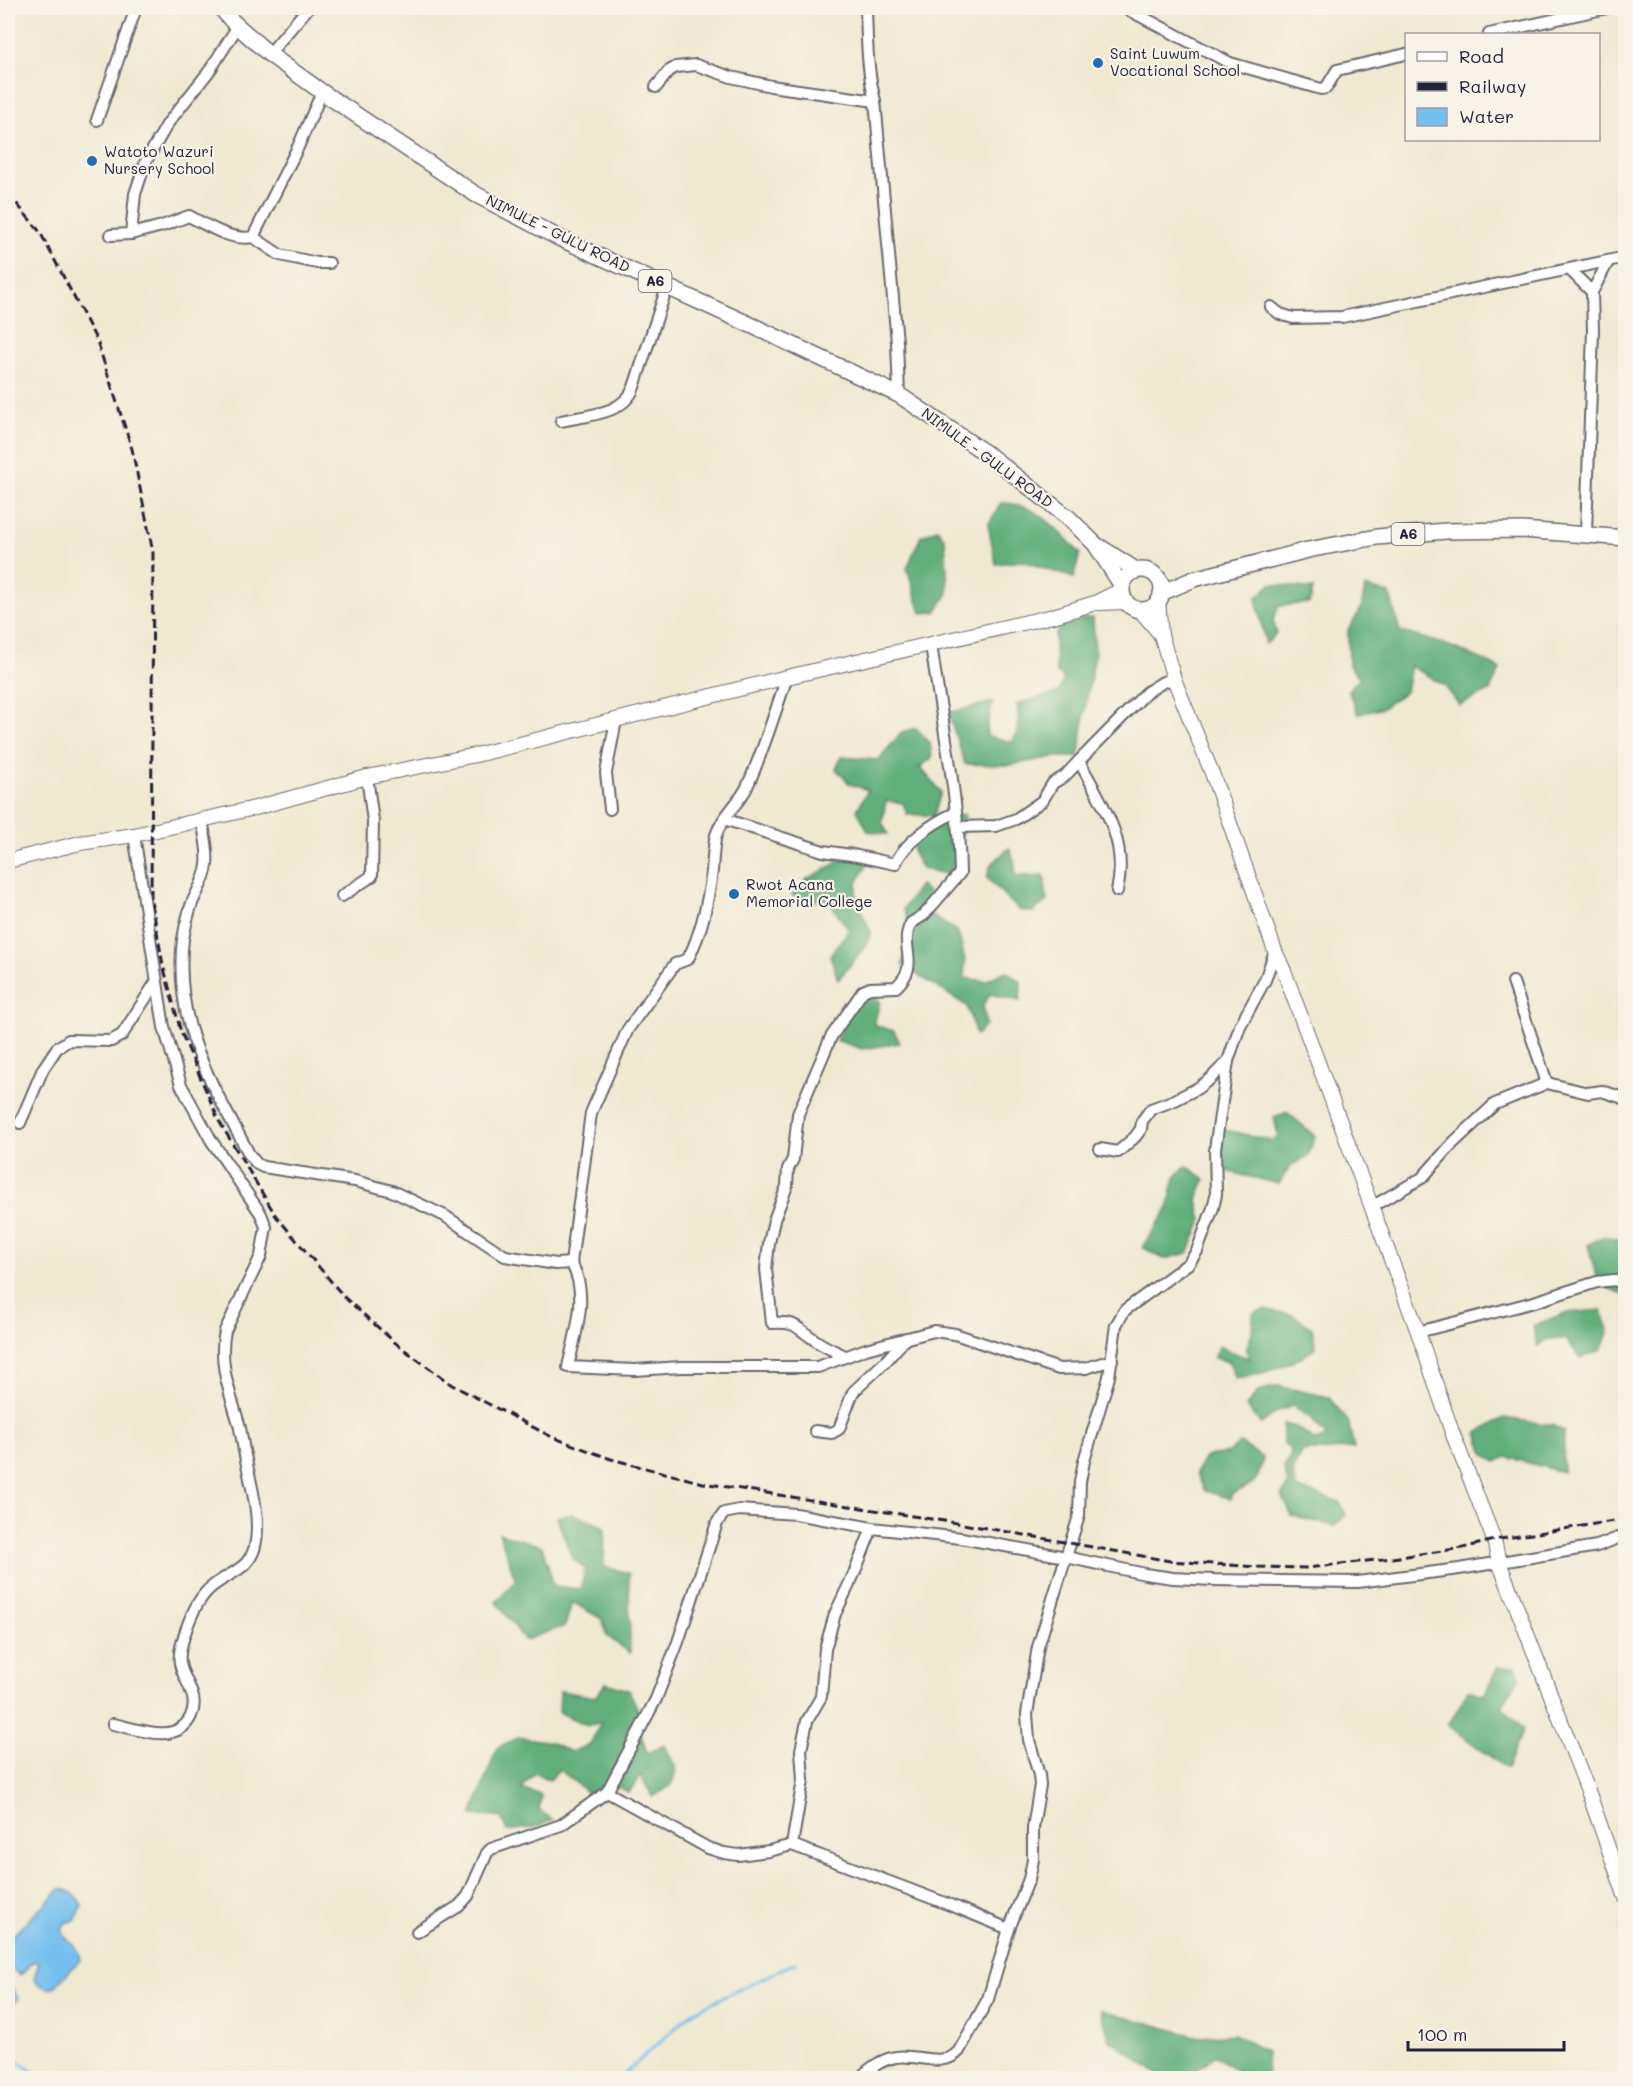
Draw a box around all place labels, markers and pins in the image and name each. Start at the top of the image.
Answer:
place label: Saint Luwum Vocational School [1110,43,1240,80]
marker: Saint Luwum Vocational School [1091,56,1105,70]
place label: Watoto Wazuri Nursery School [104,141,215,178]
marker: Watoto Wazuri Nursery School [85,154,99,168]
place label: Rwot Acana Memorial College [746,874,873,911]
marker: Rwot Acana Memorial College [727,887,741,901]

